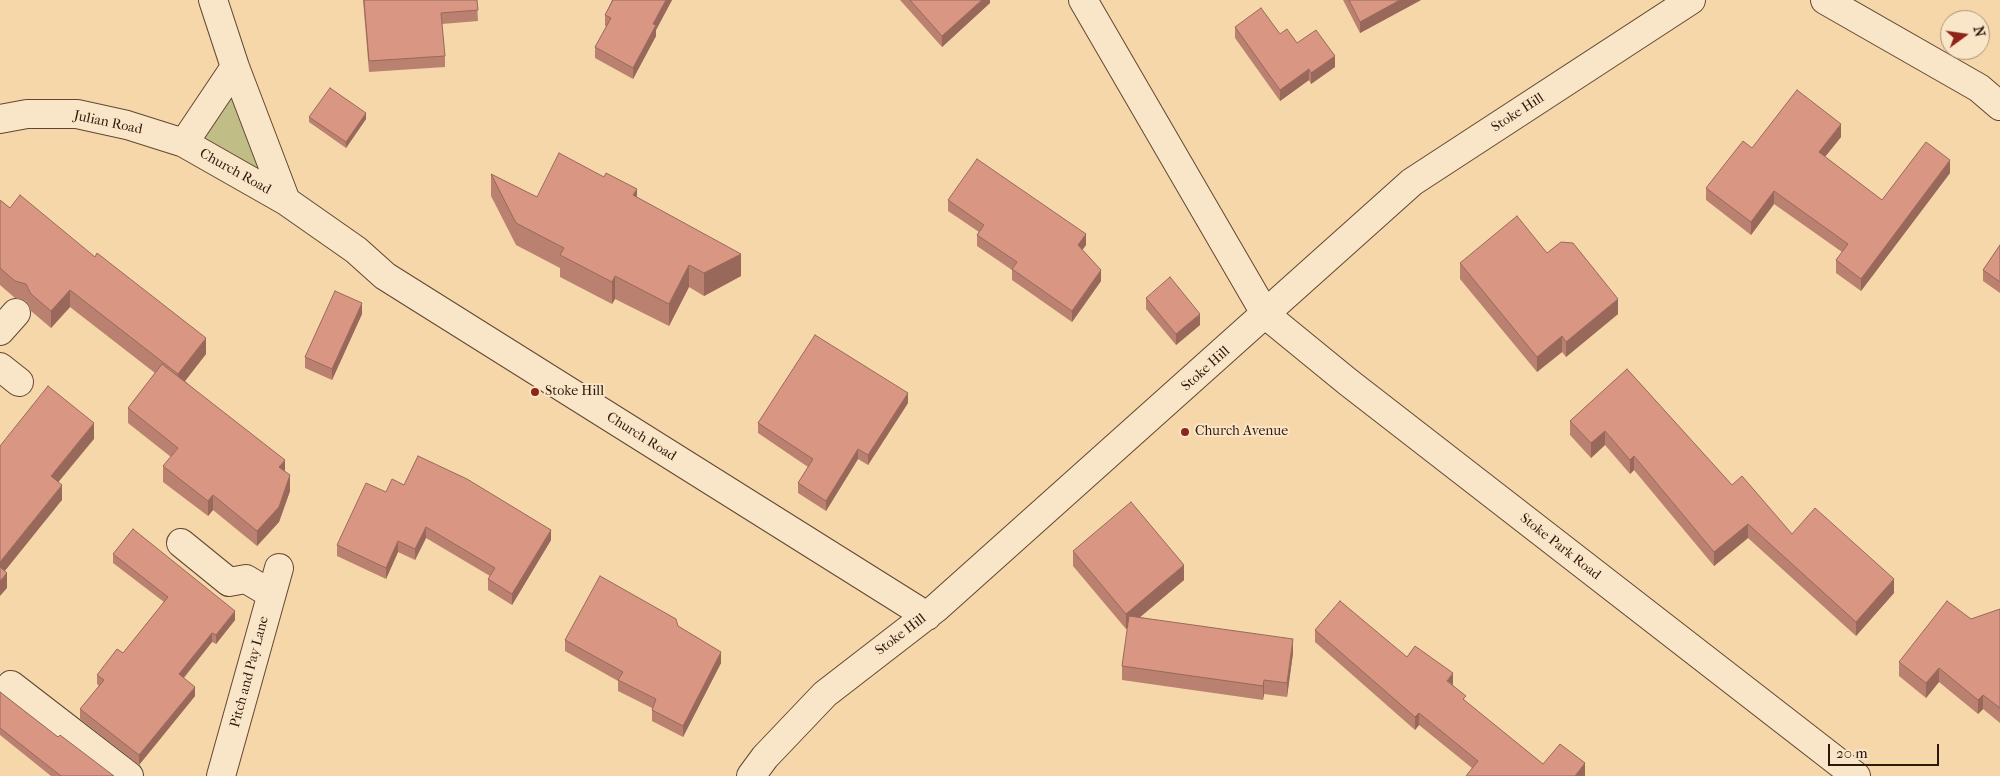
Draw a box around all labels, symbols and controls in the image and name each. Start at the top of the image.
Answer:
north arrow [1940,10,1990,60]
text: N [1970,24,1989,39]
street label: Stoke Hill [1489,90,1547,136]
street label: Julian Road [72,108,144,138]
street label: Church Road [196,145,274,199]
street label: Stoke Hill [1178,343,1234,395]
place label: Stoke Hill [545,384,604,400]
marker: Stoke Hill [529,386,541,398]
street label: Church Road [603,409,679,465]
place label: Church Avenue [1195,424,1288,440]
marker: Church Avenue [1179,426,1191,438]
street label: Stoke Park Road [1516,510,1604,584]
street label: Stoke Hill [872,611,930,659]
street label: Pitch and Pay Lane [227,614,273,730]
scale bar [1830,734,1941,766]
text: 20 m [1836,744,1868,762]

